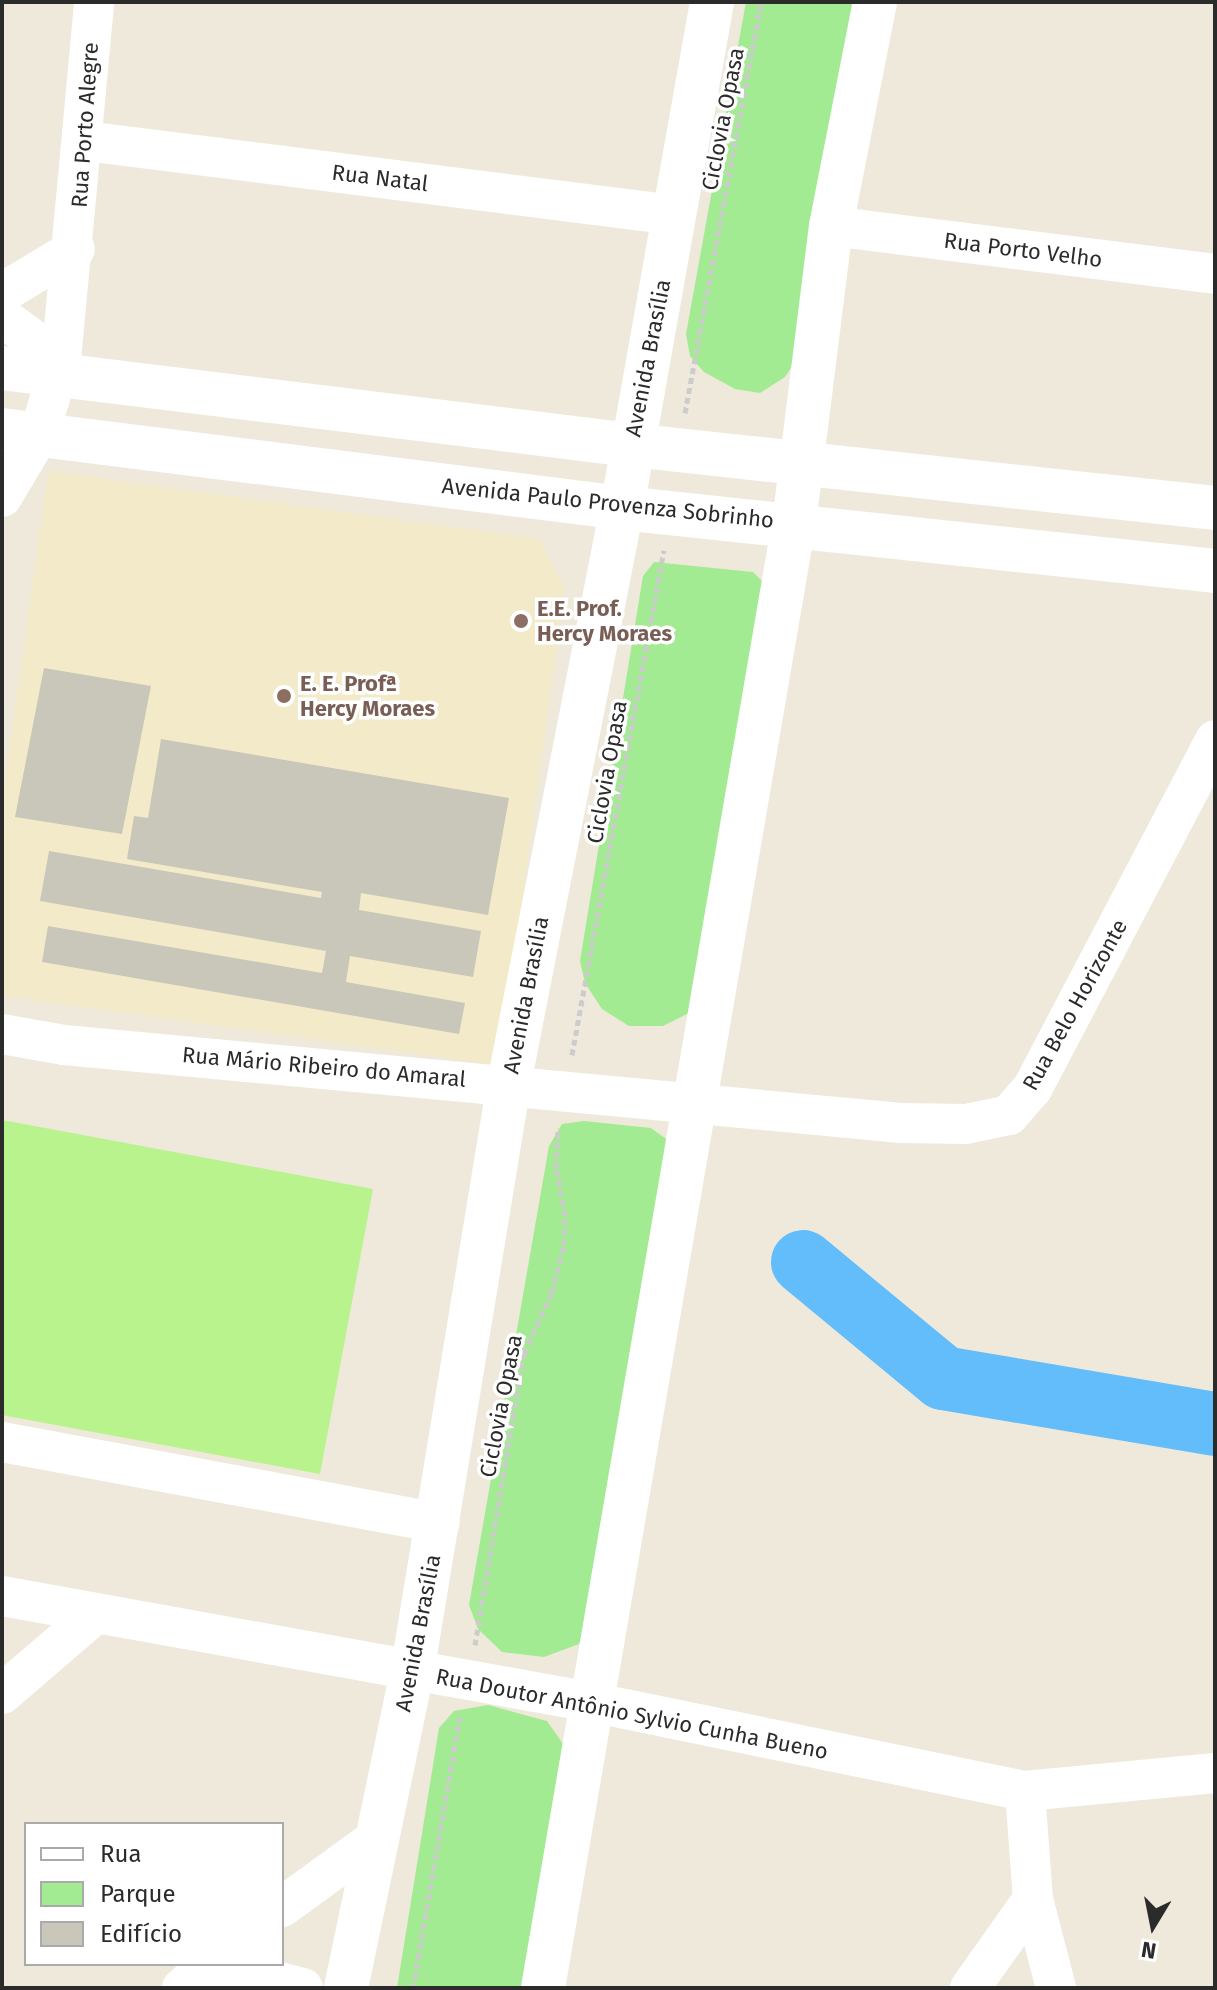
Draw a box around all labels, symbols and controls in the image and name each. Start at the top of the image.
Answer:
street label: Rua Porto Alegre [66,41,104,209]
street label: Ciclovia Opasa [696,45,750,193]
street label: Rua Natal [330,159,430,197]
street label: Rua Porto Velho [942,227,1104,273]
street label: Avenida Brasília [620,277,676,439]
street label: Avenida Paulo Provenza Sobrinho [441,472,775,534]
place label: E.E. Prof. Hercy Moraes [537,595,672,646]
marker: E.E. Prof. Hercy Moraes [512,612,530,630]
place label: E. E. Profª Hercy Moraes [300,670,435,722]
marker: E. E. Profª Hercy Moraes [275,687,293,705]
street label: Ciclovia Opasa [581,698,633,846]
street label: Avenida Brasília [498,914,554,1076]
street label: Rua Belo Horizonte [1017,915,1133,1095]
street label: Rua Mário Ribeiro do Amaral [181,1041,467,1093]
street label: Ciclovia Opasa [474,1332,528,1480]
street label: Avenida Brasília [390,1552,446,1714]
street label: Rua Doutor Antônio Sylvio Cunha Bueno [434,1663,830,1765]
legend [24,1822,284,1966]
text: Rua [100,1840,142,1868]
text: Parque [100,1880,176,1908]
north arrow [1113,1886,1193,1966]
text: Edifício [100,1920,182,1948]
text: N [1139,1936,1158,1965]

